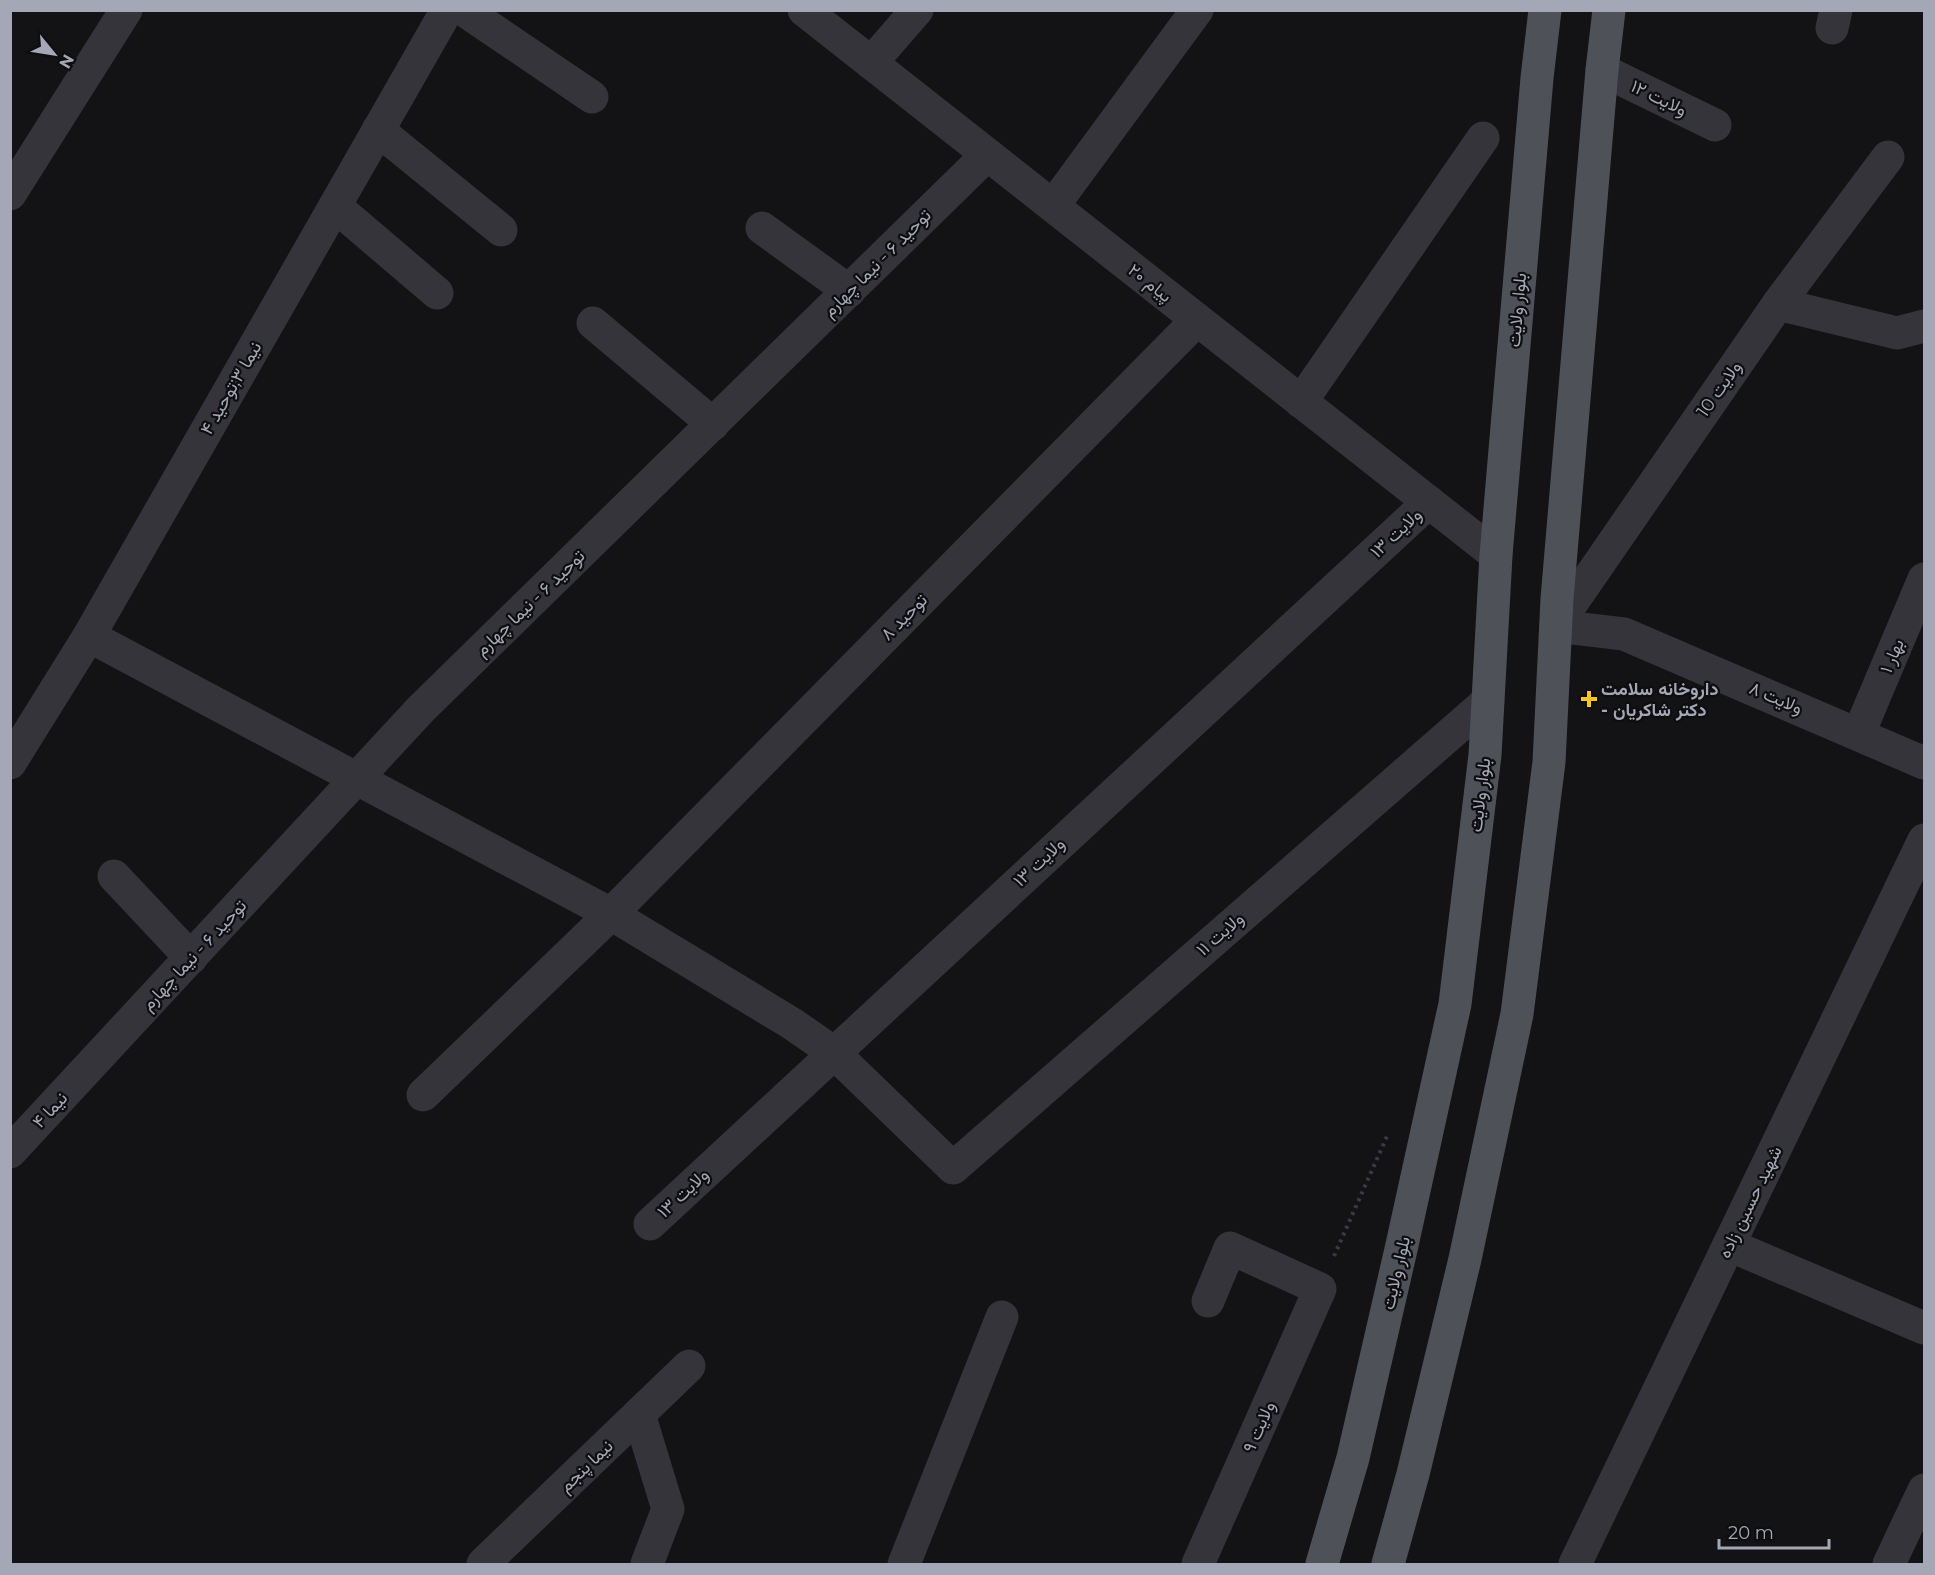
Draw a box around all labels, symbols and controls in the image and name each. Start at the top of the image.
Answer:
north arrow [24,24,84,84]
text: N [55,51,78,72]
street label: ولایت ۱۲ [1627,75,1691,121]
street label: توحید ۶ - نیما چهارم [818,204,936,322]
street label: پیام ۲۰ [1123,259,1176,308]
street label: بلوار ولایت [1503,272,1531,348]
street label: نیما ۳;توحید ۴ [196,338,266,438]
street label: ولایت 10 [1692,357,1746,421]
street label: ولایت ۱۳ [1366,504,1426,562]
street label: توحید ۶ - نیما چهارم [471,545,590,662]
street label: توحید ۸ [876,589,932,645]
street label: بهار ۱ [1875,636,1909,676]
street label: ولایت ۸ [1746,677,1806,719]
place label: داروخانه سلامت - دکتر شاکریان [1601,678,1718,721]
marker: داروخانه سلامت - دکتر شاکریان [1582,692,1596,706]
street label: بلوار ولایت [1465,757,1495,833]
street label: ولایت ۱۳ [1009,833,1069,891]
street label: توحید ۶ - نیما چهارم [137,895,252,1016]
street label: ولایت ۱۱ [1192,907,1248,961]
street label: نیما ۴ [28,1087,72,1133]
street label: شهید حسین زاده [1713,1142,1787,1262]
street label: ولایت ۱۳ [653,1164,713,1222]
street label: بلوار ولایت [1377,1234,1415,1312]
street label: ولایت ۹ [1238,1398,1280,1456]
street label: نیما پنجم [554,1435,618,1498]
scale bar [1719,1512,1828,1550]
text: 20 m [1728,1522,1774,1544]

